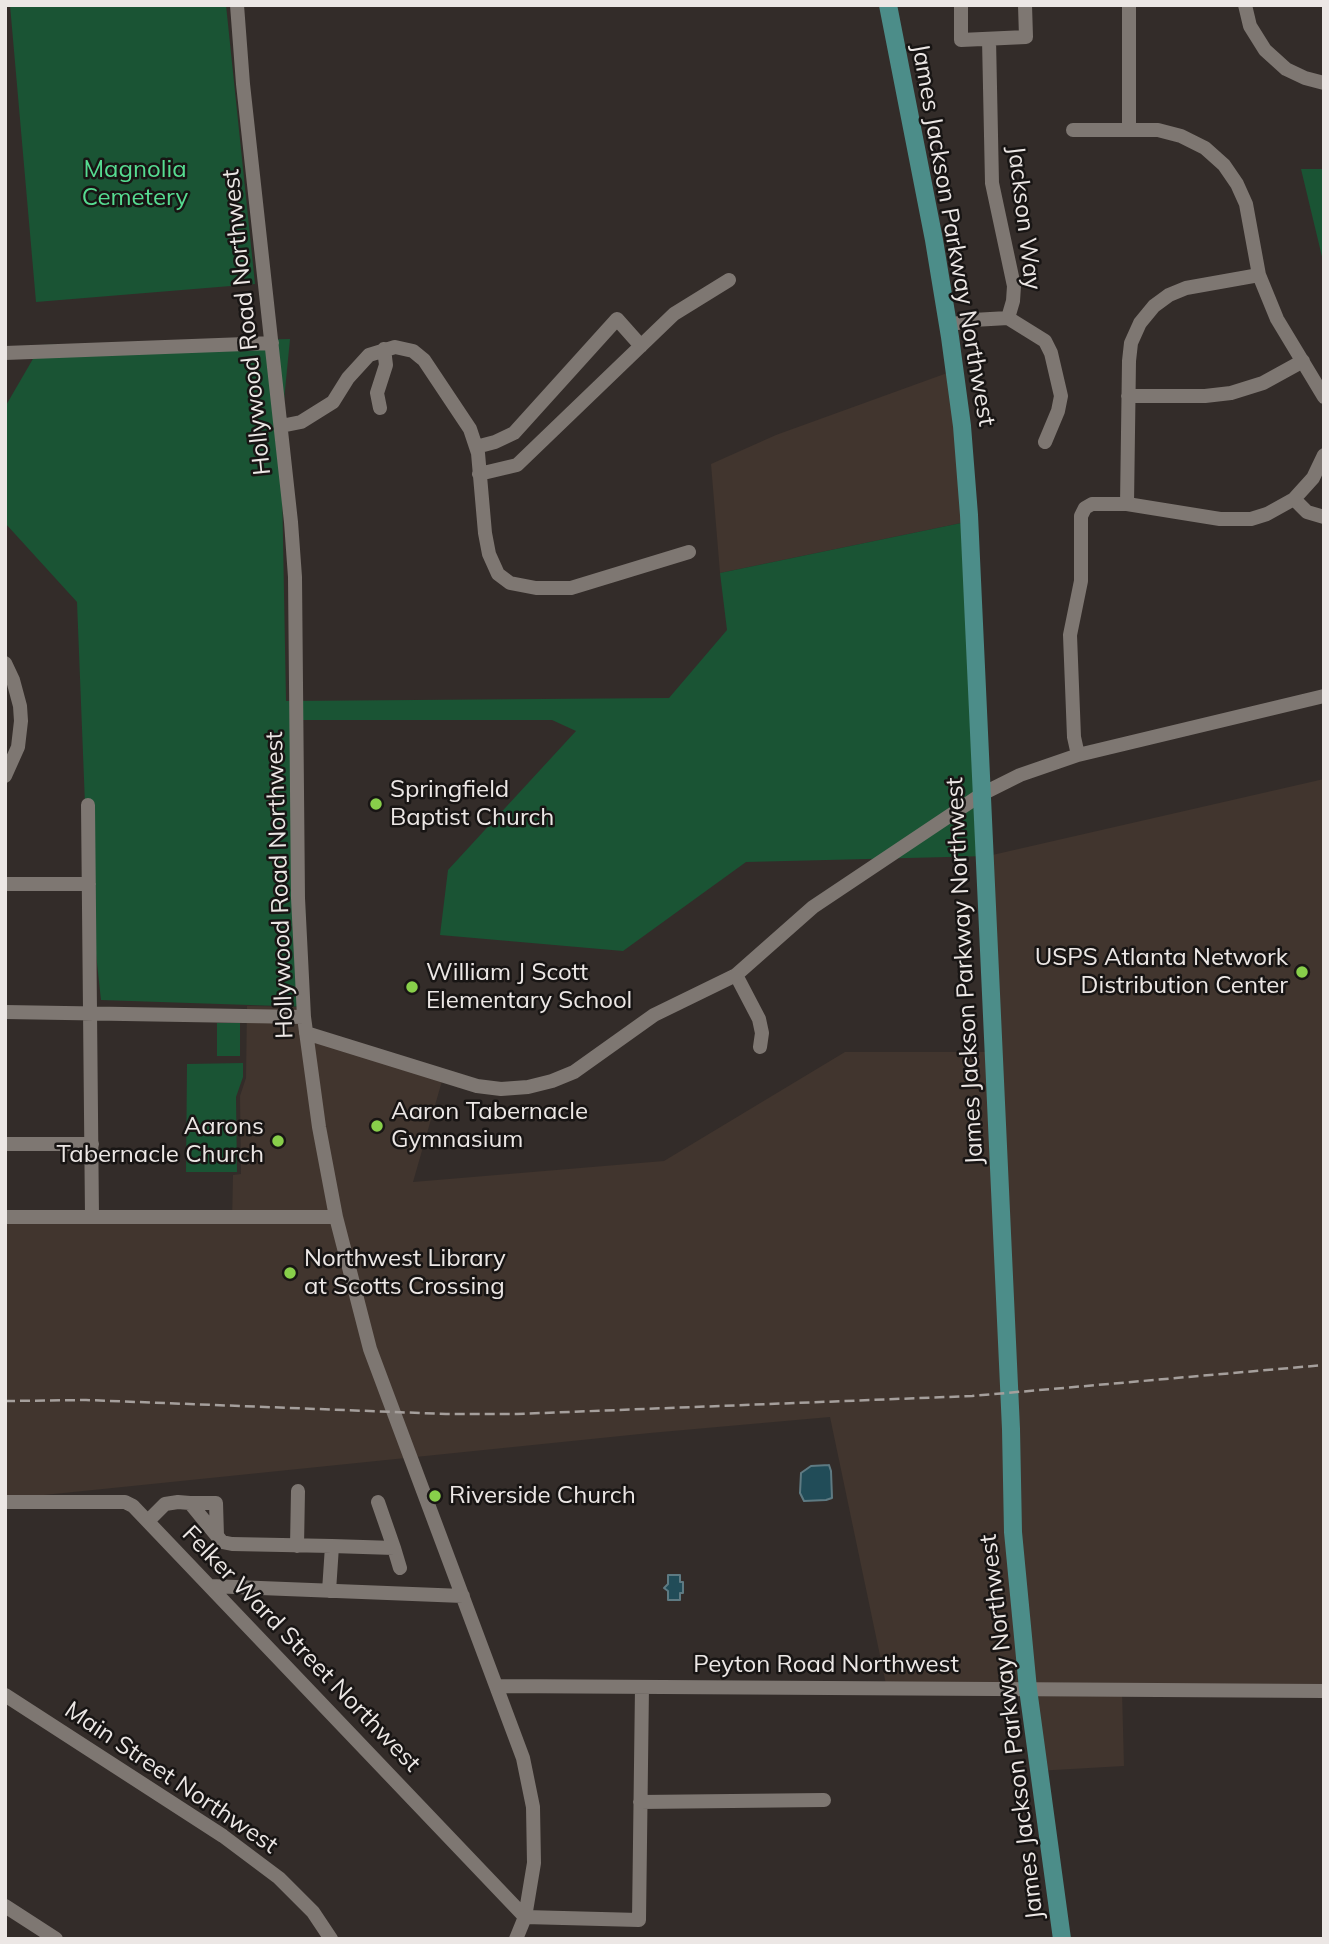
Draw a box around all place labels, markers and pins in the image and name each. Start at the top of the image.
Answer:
place label: Springfield Baptist Church [390,776,554,832]
marker: Springfield Baptist Church [368,796,384,812]
place label: USPS Atlanta Network Distribution Center [1035,944,1288,1000]
place label: William J Scott Elementary School [426,959,632,1015]
marker: USPS Atlanta Network Distribution Center [1294,964,1310,980]
marker: William J Scott Elementary School [404,979,420,995]
place label: Aaron Tabernacle Gymnasium [391,1098,588,1154]
place label: Aarons Tabernacle Church [57,1113,264,1169]
marker: Aaron Tabernacle Gymnasium [369,1118,385,1134]
marker: Aarons Tabernacle Church [270,1133,286,1149]
place label: Northwest Library at Scotts Crossing [304,1245,506,1301]
marker: Northwest Library at Scotts Crossing [282,1265,298,1281]
place label: Riverside Church [449,1482,636,1510]
marker: Riverside Church [427,1488,443,1504]

